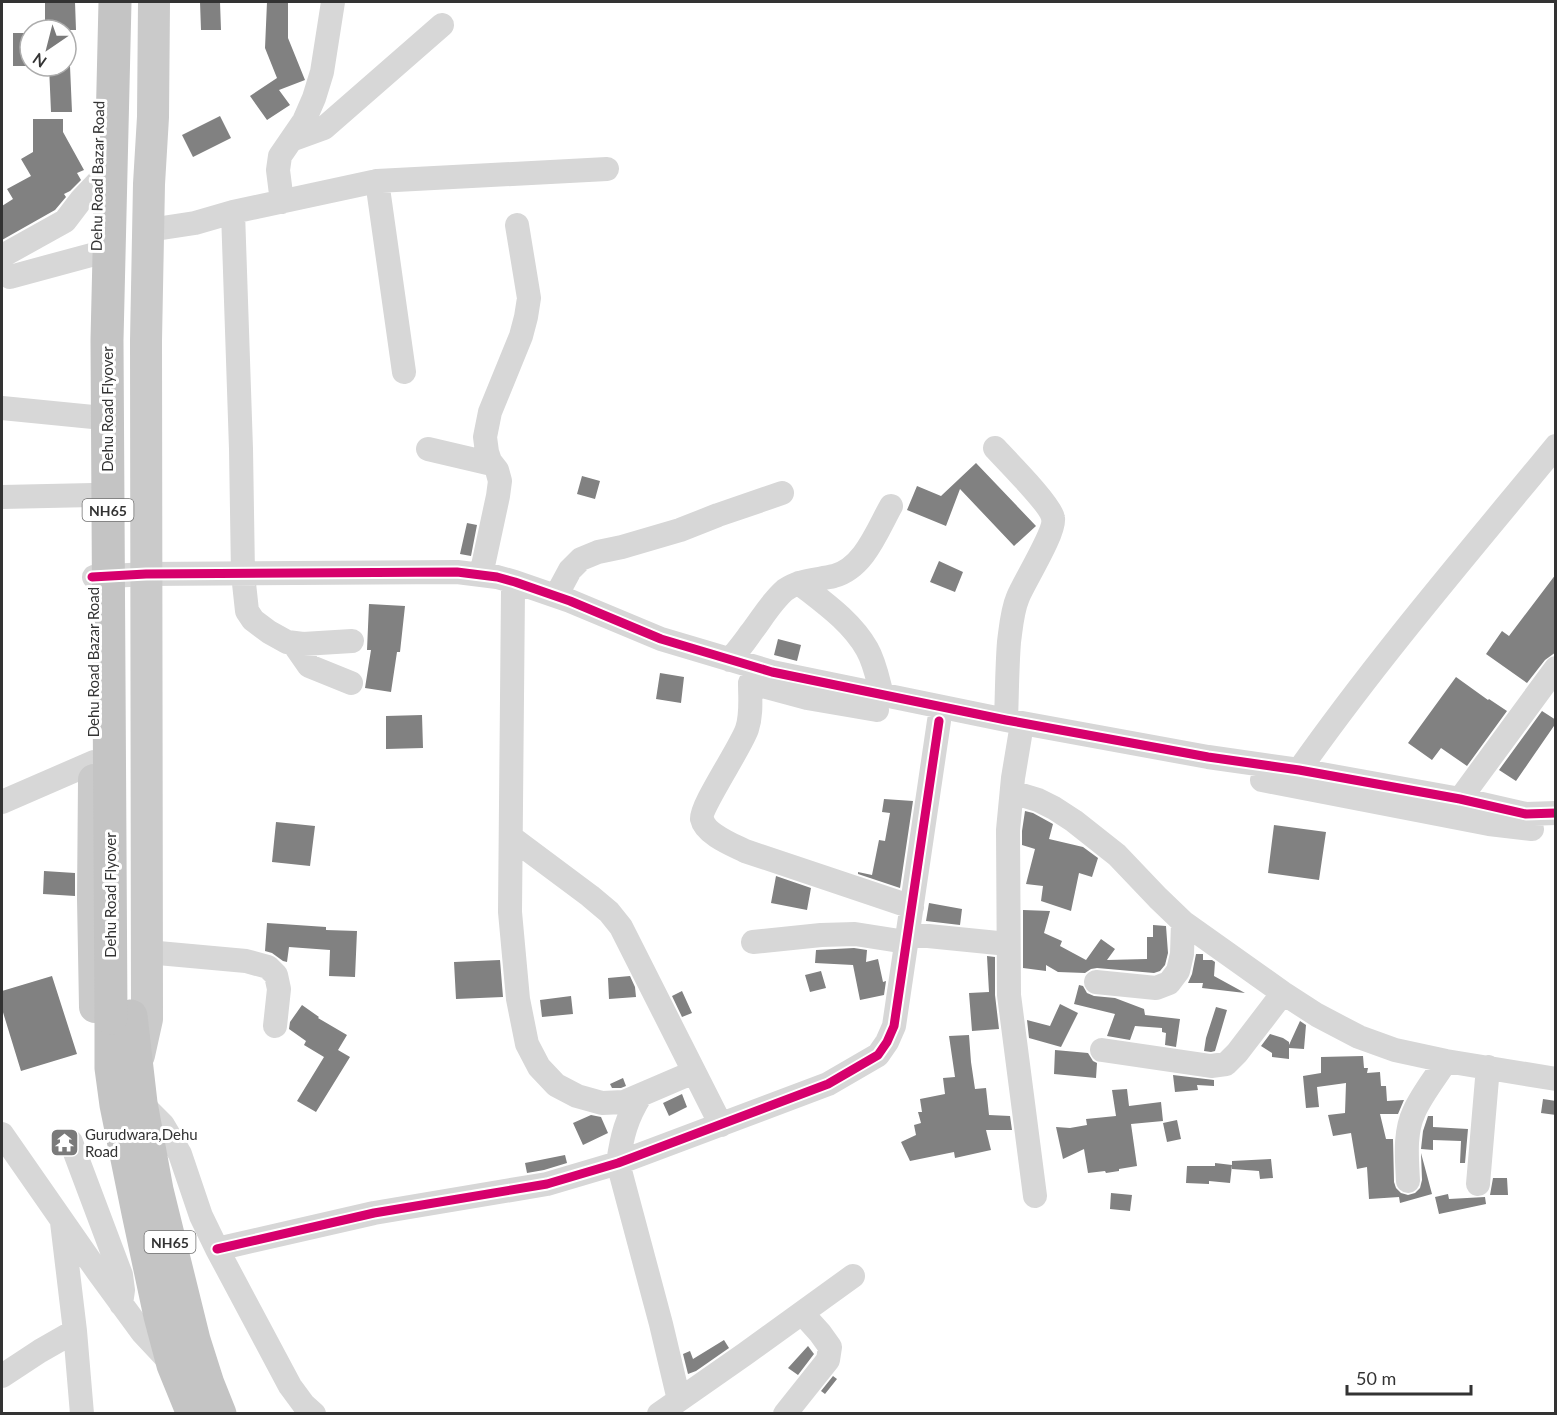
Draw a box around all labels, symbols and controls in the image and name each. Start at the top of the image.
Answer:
north arrow [18,18,78,78]
text: N [29,49,50,72]
street label: Dehu Road Bazar Road [87,101,107,251]
street label: Dehu Road Flyover [98,346,116,472]
road number: NH65 [82,499,134,521]
street label: Dehu Road Bazar Road [84,587,102,737]
street label: Dehu Road Flyover [101,832,119,958]
place label: Gurudwara,Dehu Road [85,1125,198,1160]
temple icon: Gurudwara,Dehu Road [48,1127,80,1159]
road number: NH65 [144,1231,195,1253]
scale bar [1347,1358,1472,1396]
text: 50 m [1356,1367,1396,1389]

